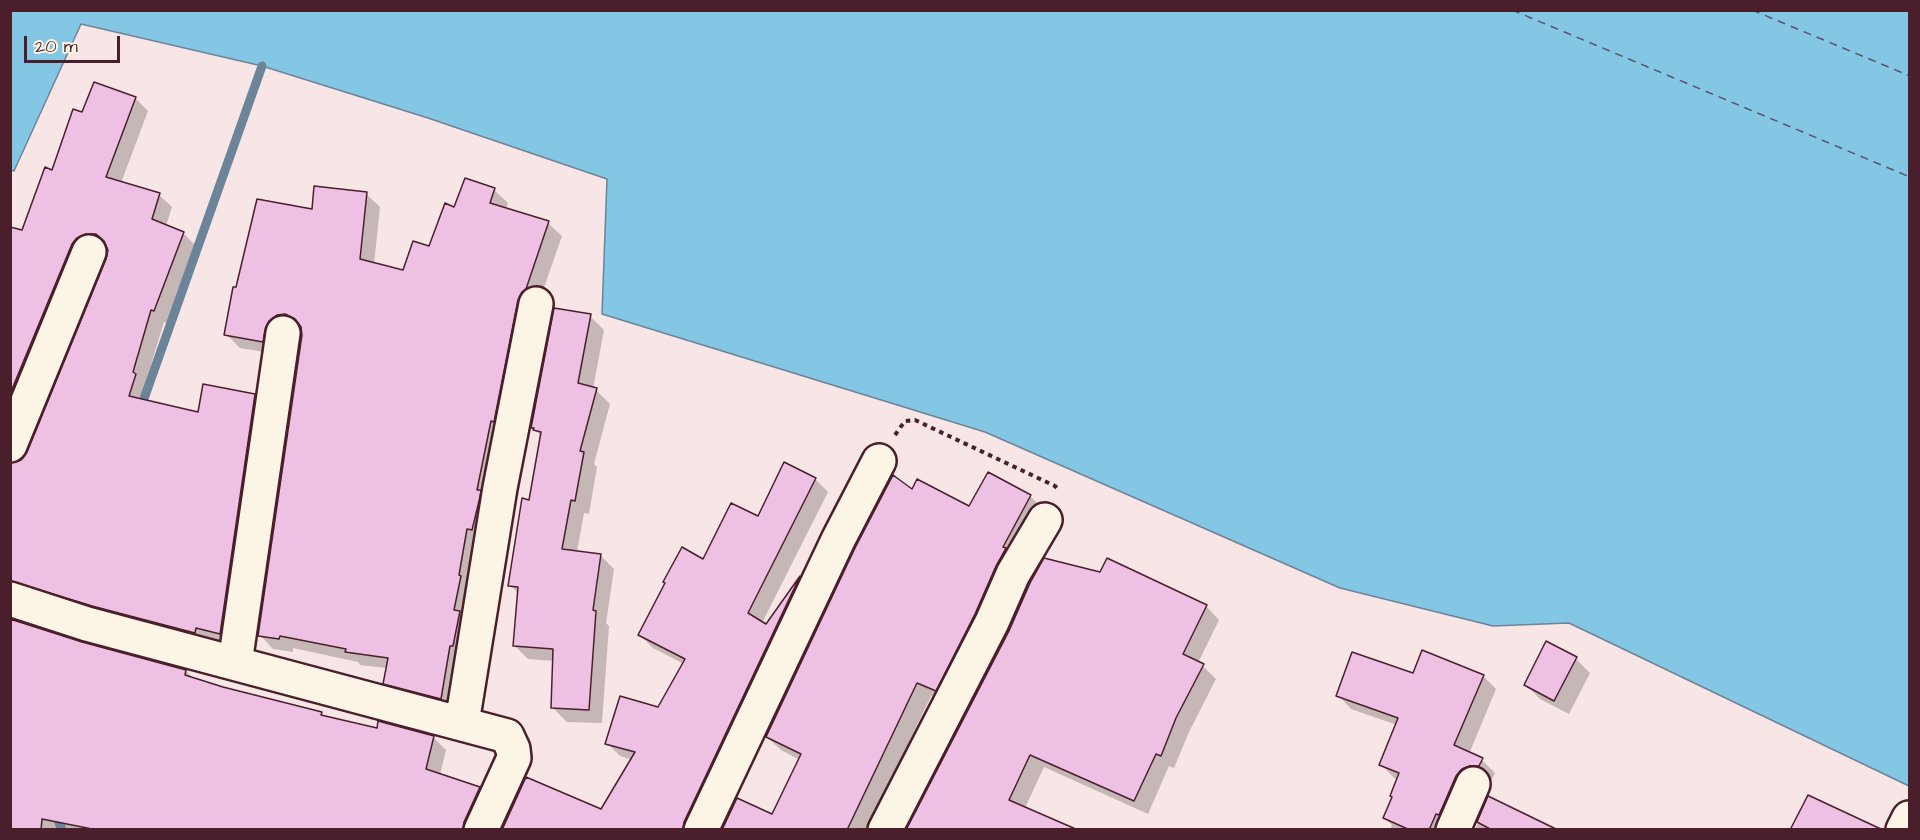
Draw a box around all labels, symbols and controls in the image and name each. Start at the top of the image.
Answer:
scale bar [27,24,123,62]
text: 20 m [35,34,78,59]

